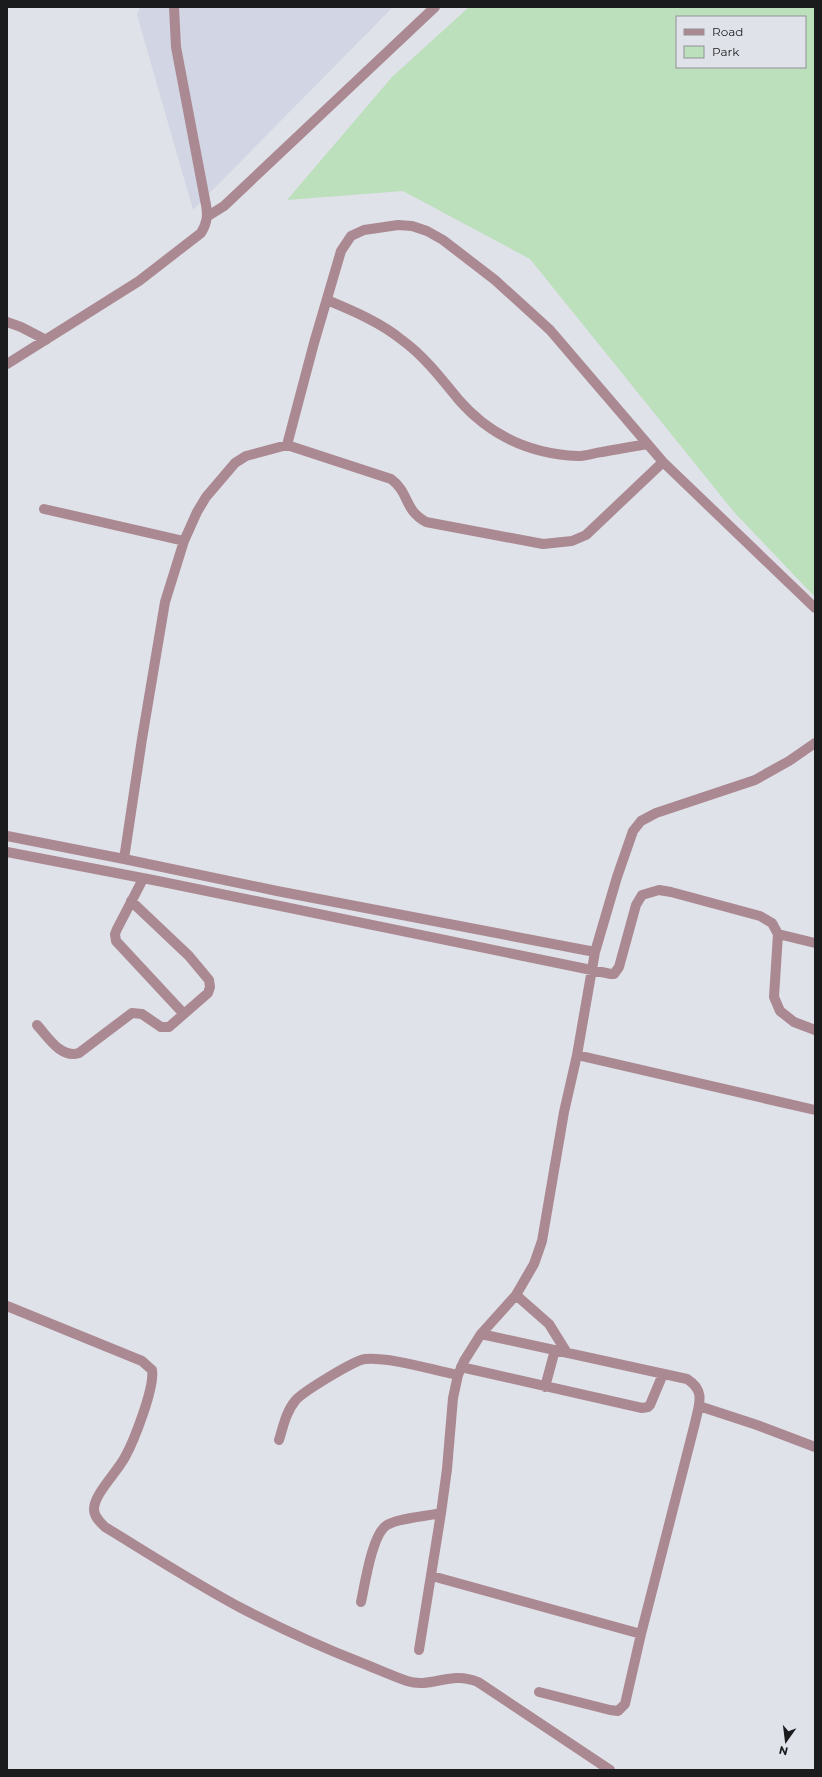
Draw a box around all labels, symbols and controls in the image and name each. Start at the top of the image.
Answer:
legend [676,16,806,68]
text: Road [712,24,743,39]
text: Park [712,44,740,59]
north arrow [766,1721,806,1761]
text: N [778,1743,790,1759]

